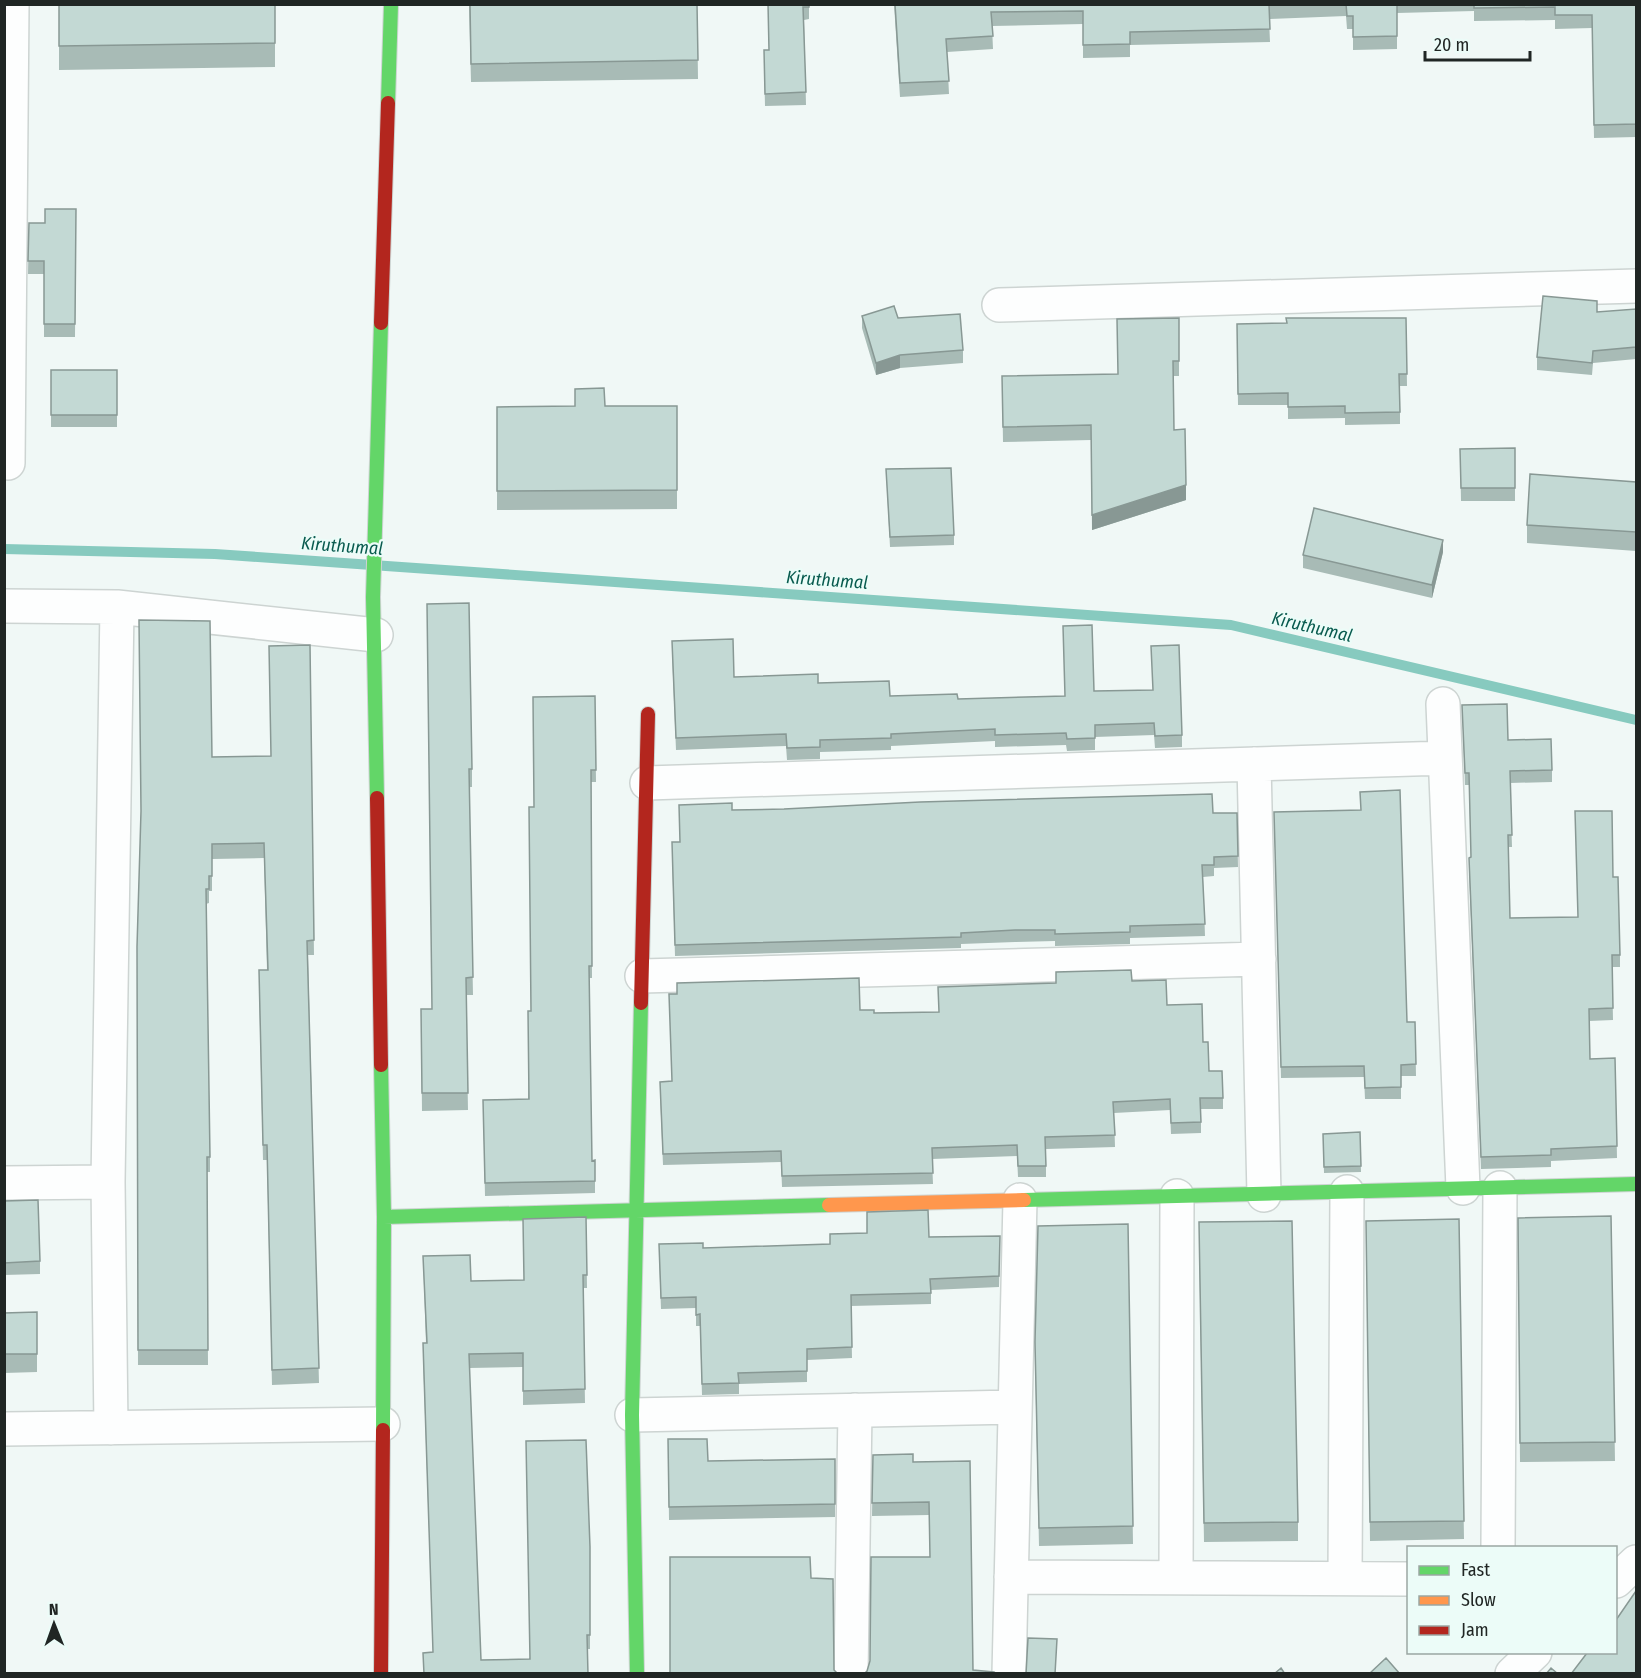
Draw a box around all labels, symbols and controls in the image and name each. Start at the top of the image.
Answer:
scale bar [1425,24,1530,62]
text: 20 m [1434,34,1469,56]
water label: Kiruthumal [300,532,384,560]
water label: Kiruthumal [785,566,869,594]
water label: Kiruthumal [1270,607,1355,647]
legend [1407,1546,1617,1654]
text: Fast [1461,1559,1490,1581]
text: Slow [1461,1589,1496,1611]
north arrow [24,1594,84,1654]
text: N [49,1600,59,1619]
text: Jam [1461,1619,1489,1641]

